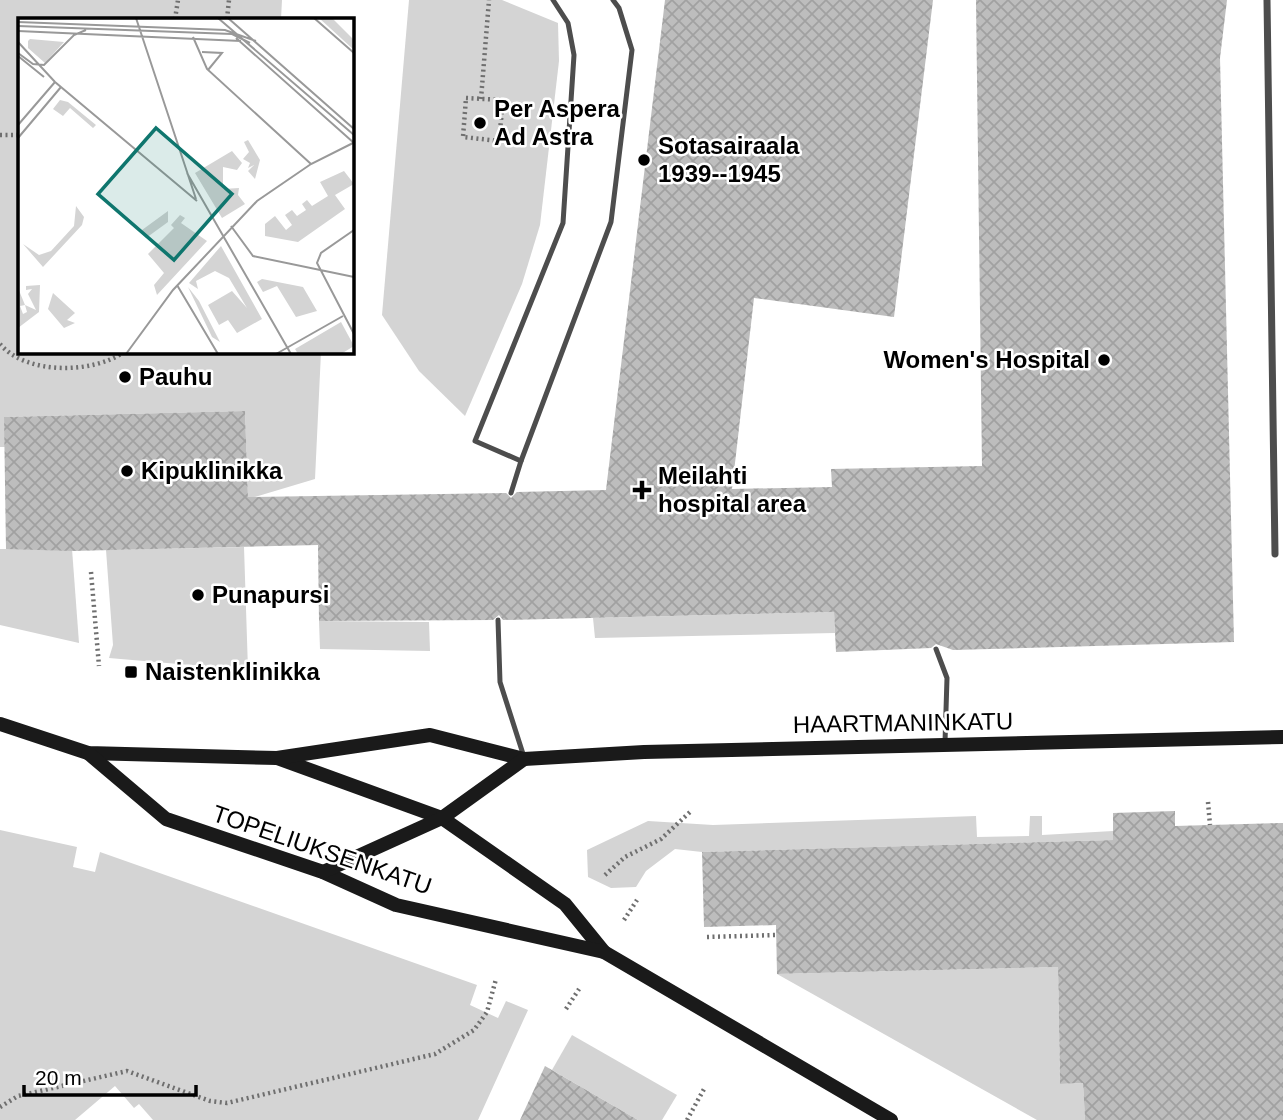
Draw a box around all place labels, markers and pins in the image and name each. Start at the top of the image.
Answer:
place label: Per Aspera Ad Astra [494,95,621,150]
marker: Per Aspera Ad Astra [472,115,488,131]
place label: Sotasairaala 1939--1945 [658,132,800,187]
marker: Sotasairaala 1939--1945 [636,152,652,168]
place label: Women's Hospital [883,346,1090,373]
marker: Women's Hospital [1096,352,1112,368]
place label: Pauhu [139,363,212,390]
marker: Pauhu [117,369,133,385]
place label: Kipuklinikka [141,457,283,484]
place label: Meilahti hospital area [658,462,807,517]
marker: Kipuklinikka [119,463,135,479]
marker: Meilahti hospital area [632,480,652,500]
place label: Punapursi [212,581,329,608]
marker: Punapursi [190,587,206,603]
place label: Naistenklinikka [145,658,320,685]
marker: Naistenklinikka [123,664,139,680]

